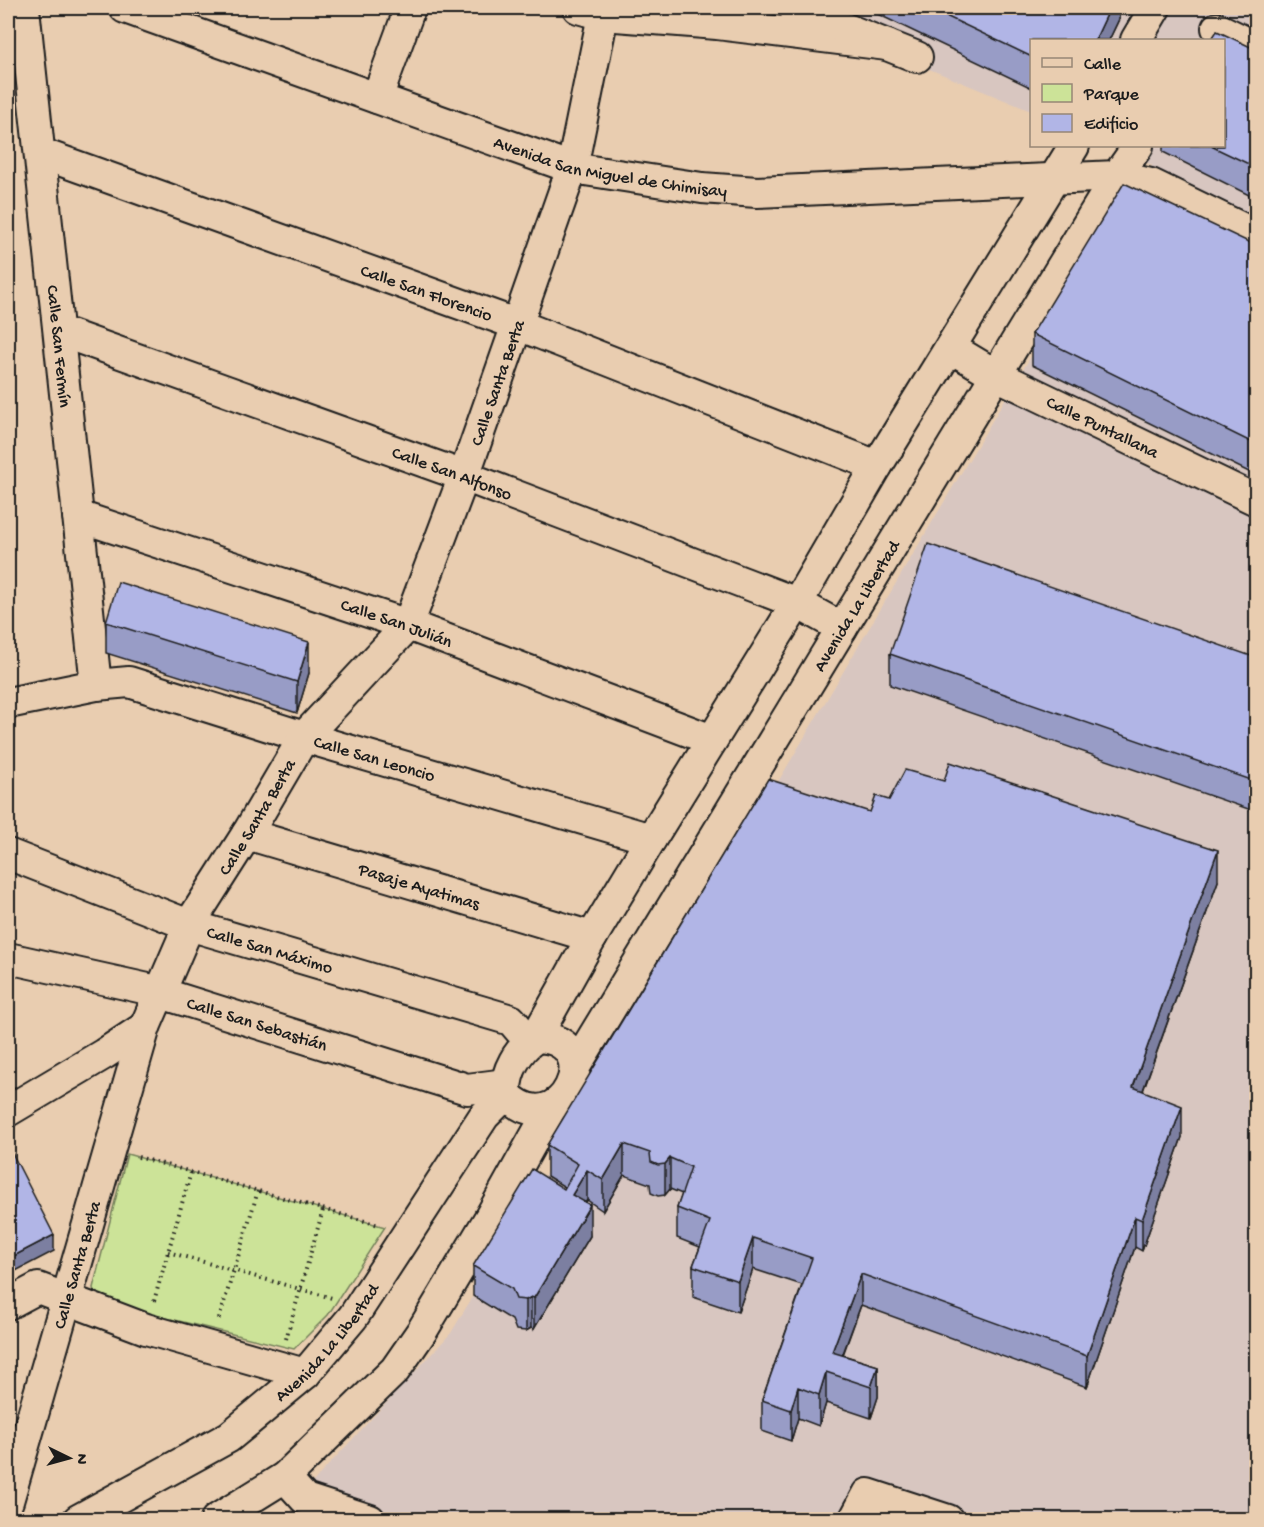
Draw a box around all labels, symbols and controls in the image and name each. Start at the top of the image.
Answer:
legend [1030,39,1225,147]
text: Calle [1084,55,1122,76]
text: Parque [1083,85,1140,106]
text: Edificio [1084,115,1138,136]
street label: Avenida San Miguel de Chimisay [490,133,728,203]
street label: Calle San Florencio [357,261,495,328]
street label: Calle San Fermín [41,284,74,409]
street label: Calle Santa Berta [467,317,531,449]
street label: Calle Puntallana [1042,393,1162,465]
street label: Calle San Alfonso [389,443,515,506]
street label: Avenida La Libertad [810,536,906,676]
street label: Calle San Julián [337,595,455,654]
street label: Calle San Leoncio [311,732,437,788]
street label: Calle Santa Berta [215,755,302,880]
street label: Pasaje Ayatimas [355,860,483,916]
street label: Calle San Máximo [204,923,335,980]
street label: Calle San Sebastián [184,994,330,1058]
street label: Calle Santa Berta [50,1198,107,1332]
street label: Avenida La Libertad [272,1279,386,1408]
north arrow [39,1428,99,1488]
text: N [70,1453,90,1466]

